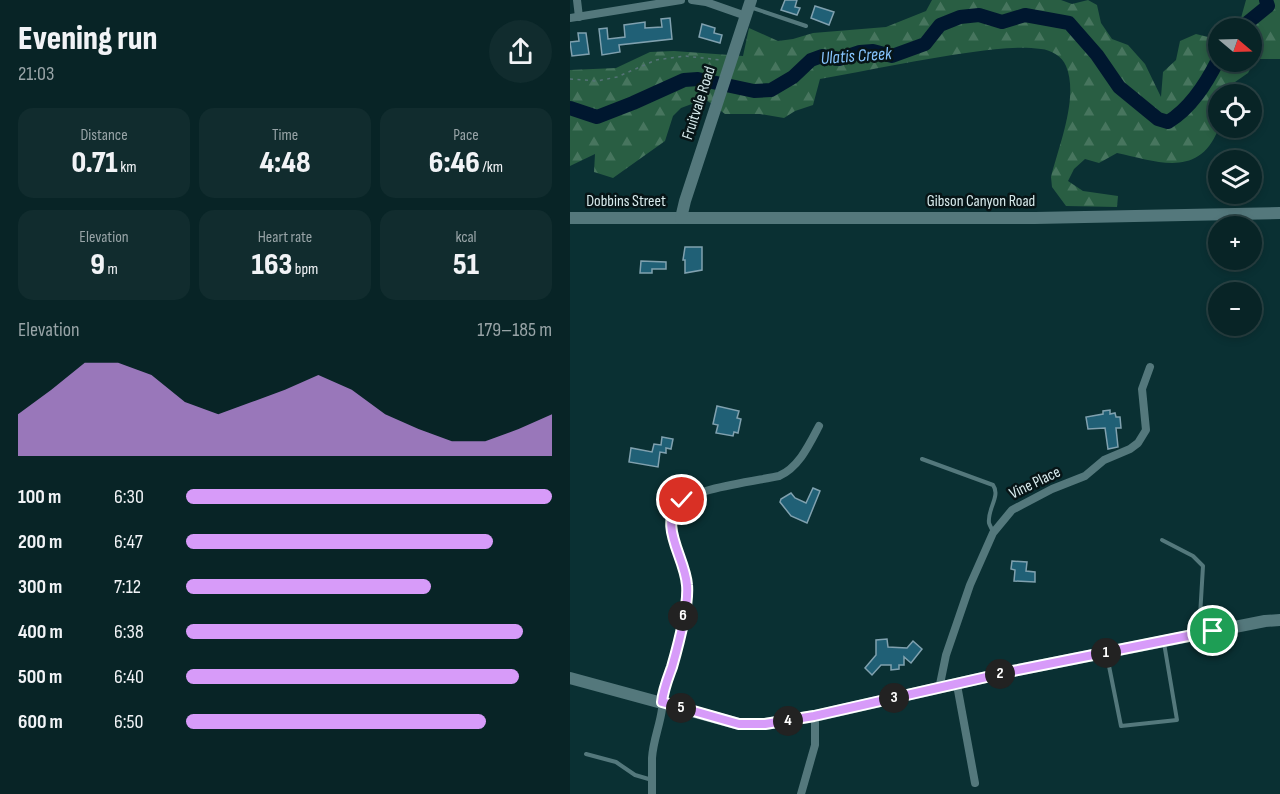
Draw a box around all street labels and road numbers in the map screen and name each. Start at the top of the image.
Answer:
street label: Fruitvale Road [678,64,720,142]
street label: Dobbins Street [586,192,666,211]
street label: Gibson Canyon Road [927,192,1035,211]
street label: Vine Place [1006,462,1064,504]

